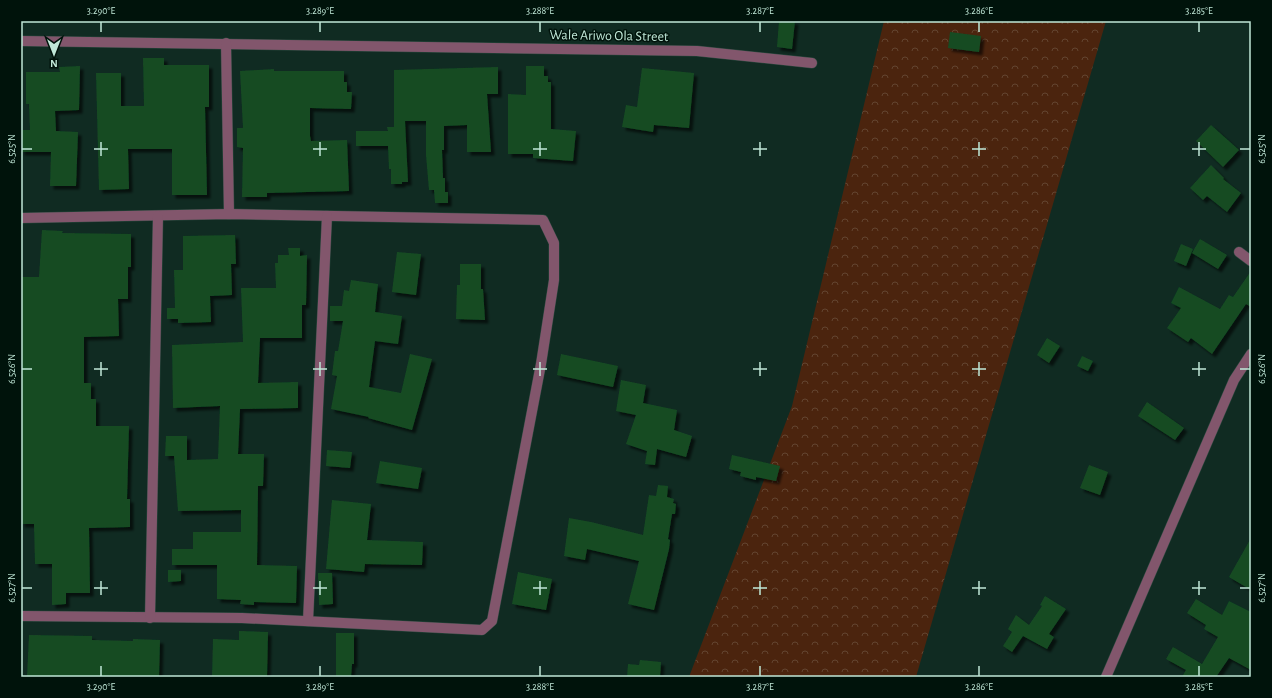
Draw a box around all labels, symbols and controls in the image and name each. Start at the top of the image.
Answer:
text: 3.290°E [87,6,116,16]
text: 3.289°E [306,6,334,16]
text: 3.288°E [526,6,554,16]
text: 3.287°E [746,6,774,16]
text: 3.286°E [965,6,993,16]
text: 3.285°E [1185,6,1213,16]
street label: Wale Ariwo Ola Street [549,28,669,44]
north arrow [34,34,74,74]
text: N [50,58,58,69]
text: 6.525°N [7,134,17,164]
text: 6.525°N [1257,134,1267,164]
text: 6.526°N [7,354,17,384]
text: 6.526°N [1257,354,1267,384]
text: 6.527°N [7,573,17,603]
text: 6.527°N [1257,573,1267,603]
text: 3.290°E [87,682,116,692]
text: 3.289°E [306,682,334,692]
text: 3.288°E [526,682,554,692]
text: 3.287°E [746,682,774,692]
text: 3.286°E [965,682,993,692]
text: 3.285°E [1185,682,1213,692]

